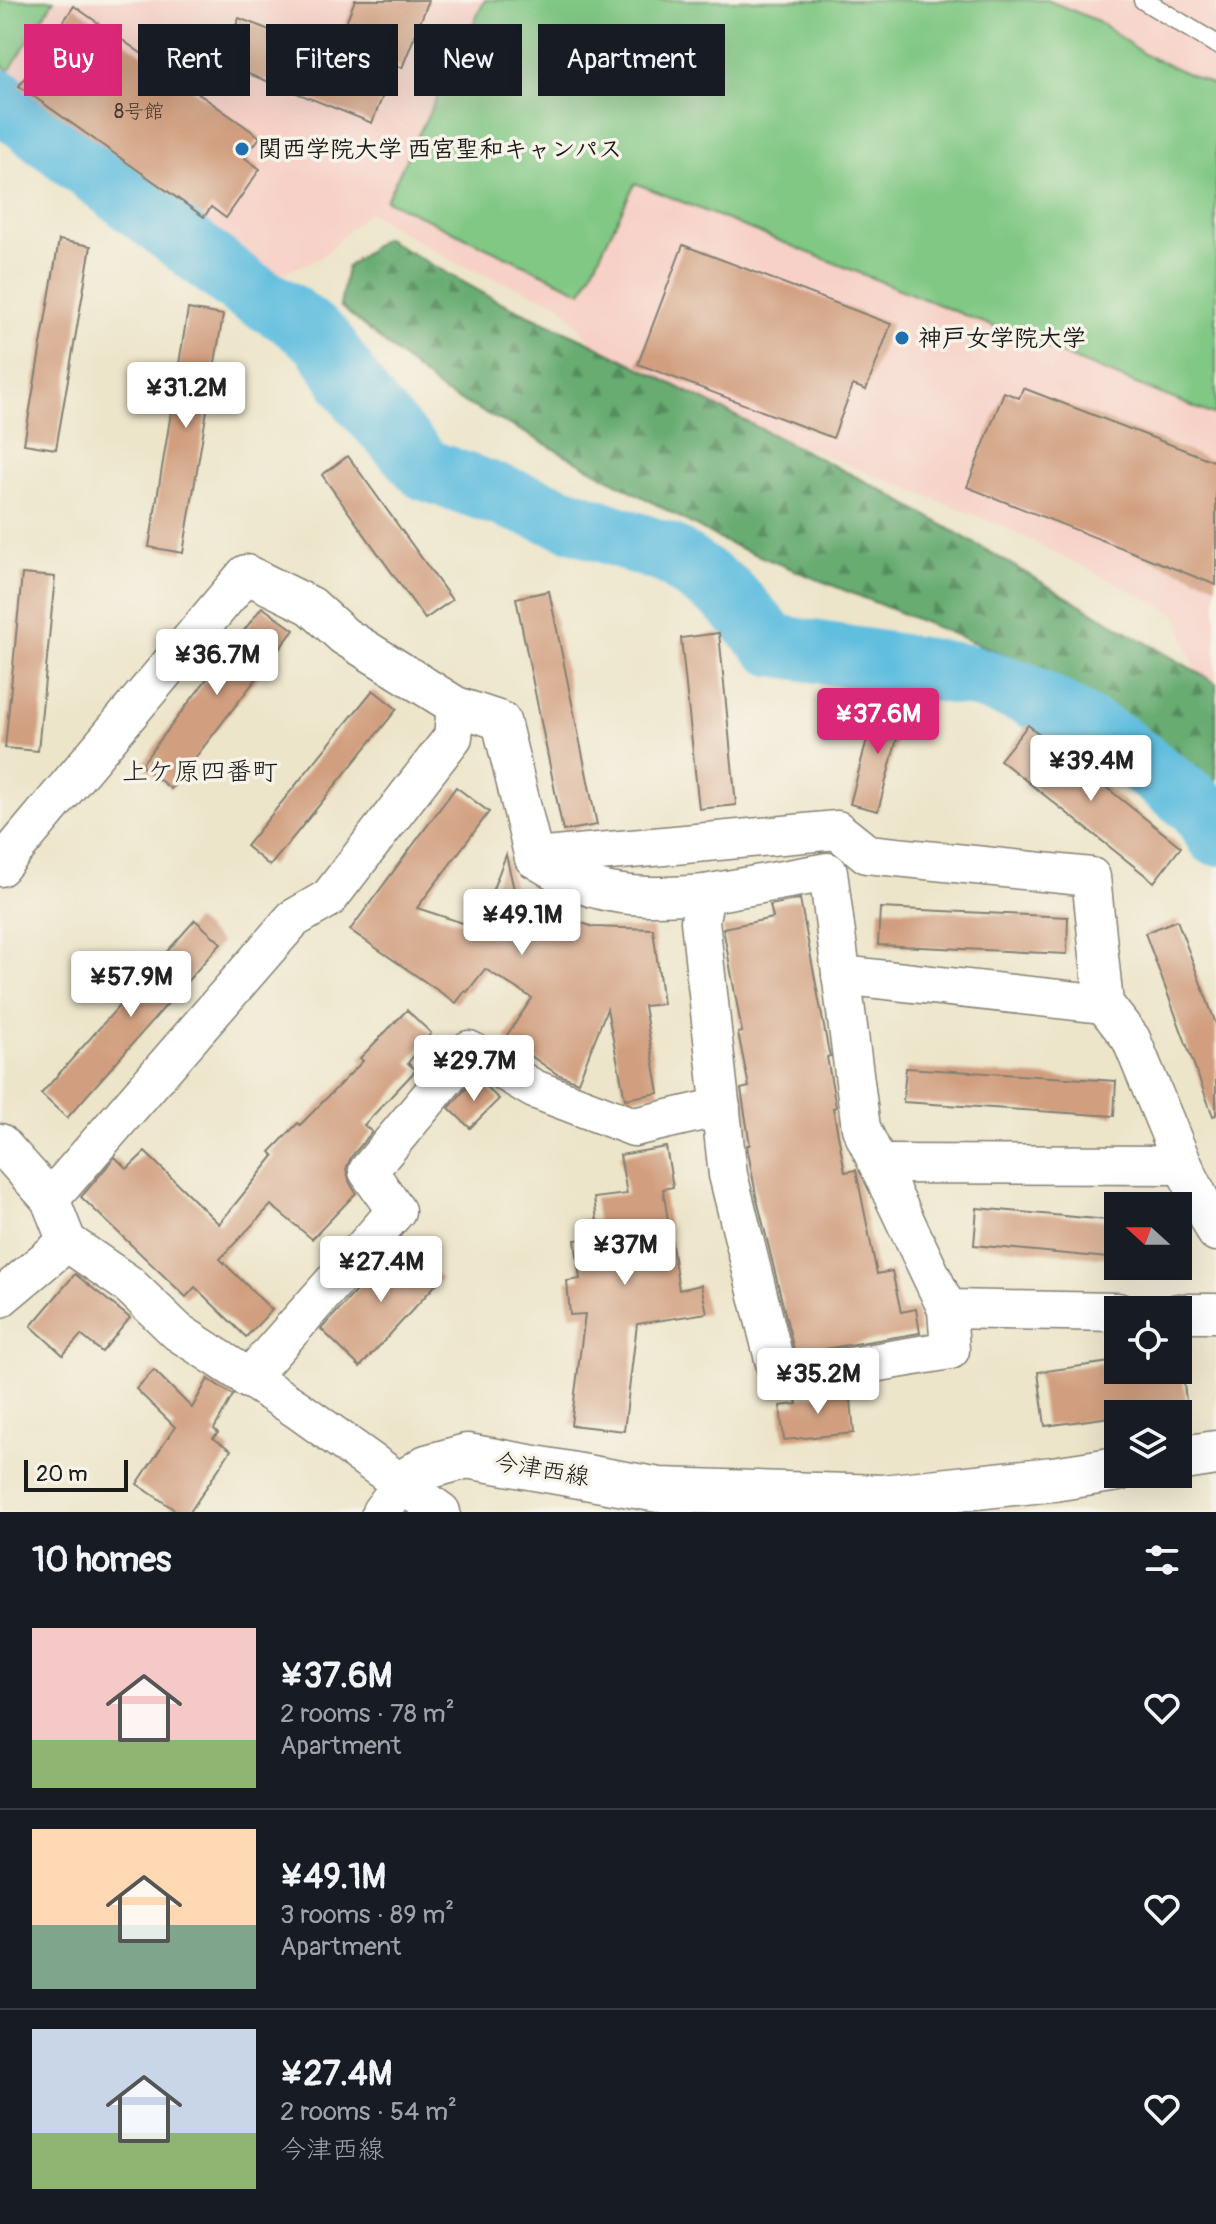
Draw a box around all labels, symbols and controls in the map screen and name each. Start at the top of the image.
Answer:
chip: Buy [24,24,122,96]
chip: Rent [138,24,250,96]
chip: Filters [266,24,398,96]
chip: New [414,24,522,96]
chip: Apartment [538,24,725,96]
house number: 8号館 [114,99,164,124]
place label: 関西学院大学 西宮聖和キャンパス [258,135,622,164]
marker: 関西学院大学 西宮聖和キャンパス [233,140,251,158]
place label: 神戸女学院大学 [918,324,1086,353]
marker: 神戸女学院大学 [893,329,911,347]
pin: ¥31.2M [121,362,251,430]
text: ¥31.2M [145,372,227,404]
pin: ¥36.7M [152,629,282,697]
text: ¥36.7M [174,639,260,671]
pin: ¥37.6M [813,688,943,756]
text: ¥37.6M [835,698,921,730]
pin: ¥39.4M [1026,735,1156,803]
text: ¥39.4M [1048,745,1134,777]
district label: 上ケ原四番町 [122,756,278,788]
pin: ¥49.1M [457,889,587,957]
text: ¥49.1M [481,899,563,931]
pin: ¥57.9M [66,951,196,1019]
text: ¥57.9M [89,961,173,993]
pin: ¥29.7M [409,1035,539,1103]
text: ¥29.7M [432,1045,516,1077]
north arrow [1104,1192,1192,1280]
map controls [1104,1192,1192,1488]
pin: ¥37M [578,1219,672,1287]
text: ¥37M [592,1229,658,1261]
pin: ¥27.4M [316,1236,446,1304]
text: ¥27.4M [338,1246,424,1278]
button: locate [1104,1296,1192,1384]
pin: ¥35.2M [753,1348,883,1416]
text: ¥35.2M [775,1358,861,1390]
button: layers [1104,1400,1192,1488]
street label: 今津西線 [492,1447,592,1492]
scale bar [24,1456,128,1492]
text: 20 m [36,1460,88,1488]
icon: filters [1140,1538,1184,1582]
text: 10 homes [32,1539,171,1582]
text: ¥37.6M [280,1655,392,1698]
icon: home [96,1660,192,1756]
icon: heart [1140,1686,1184,1730]
text: 2 rooms · 78 m² [280,1698,455,1730]
text: Apartment [280,1730,401,1762]
text: ¥49.1M [280,1856,386,1899]
icon: home [96,1861,192,1957]
icon: heart [1140,1887,1184,1931]
text: 3 rooms · 89 m² [280,1899,454,1931]
text: Apartment [280,1931,401,1963]
text: ¥27.4M [280,2053,392,2096]
icon: home [96,2061,192,2157]
icon: heart [1140,2087,1184,2131]
text: 2 rooms · 54 m² [280,2096,457,2128]
text: 今津西線 [280,2134,384,2166]

